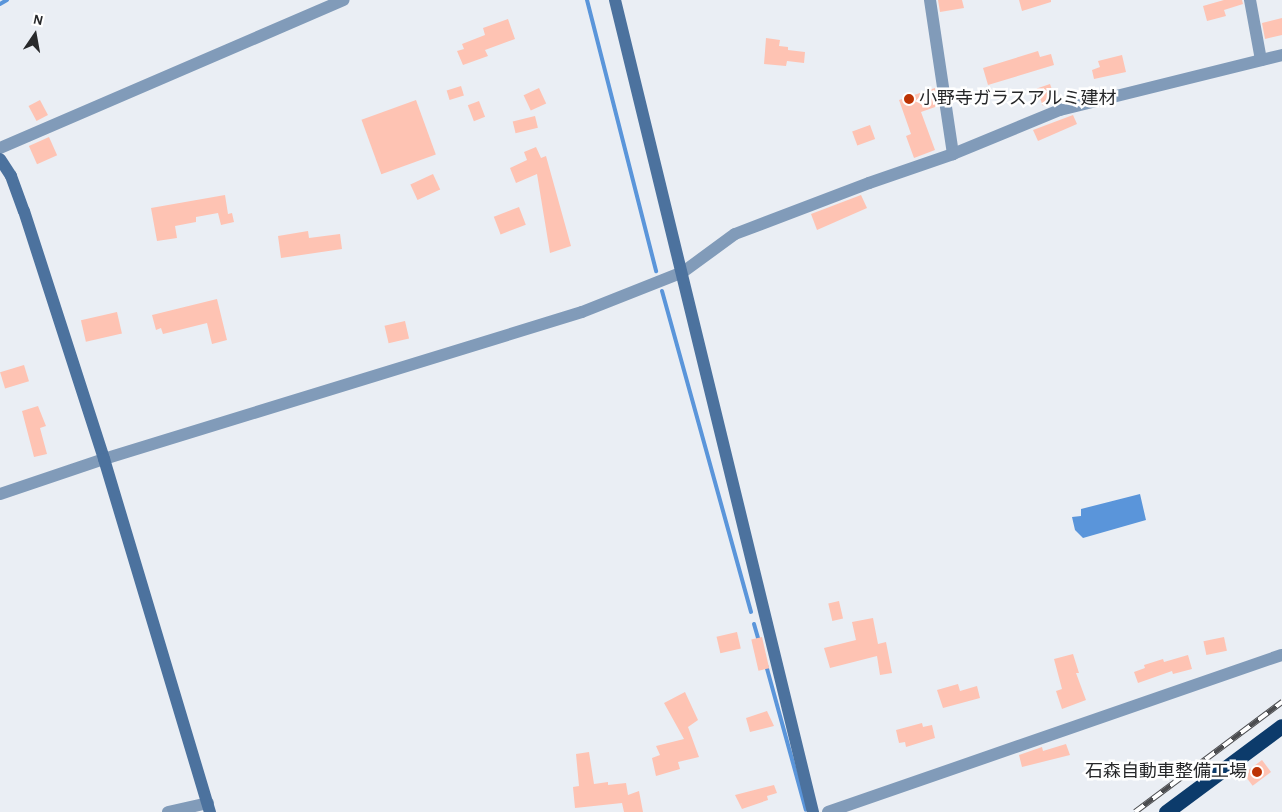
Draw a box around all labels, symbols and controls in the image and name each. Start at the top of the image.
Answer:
north arrow [10,10,60,60]
text: N [32,12,44,28]
place label: 小野寺ガラスアルミ建材 [919,88,1117,110]
marker: 小野寺ガラスアルミ建材 [903,93,915,105]
place label: 石森自動車整備工場 [1085,761,1247,783]
marker: 石森自動車整備工場 [1251,766,1263,778]

